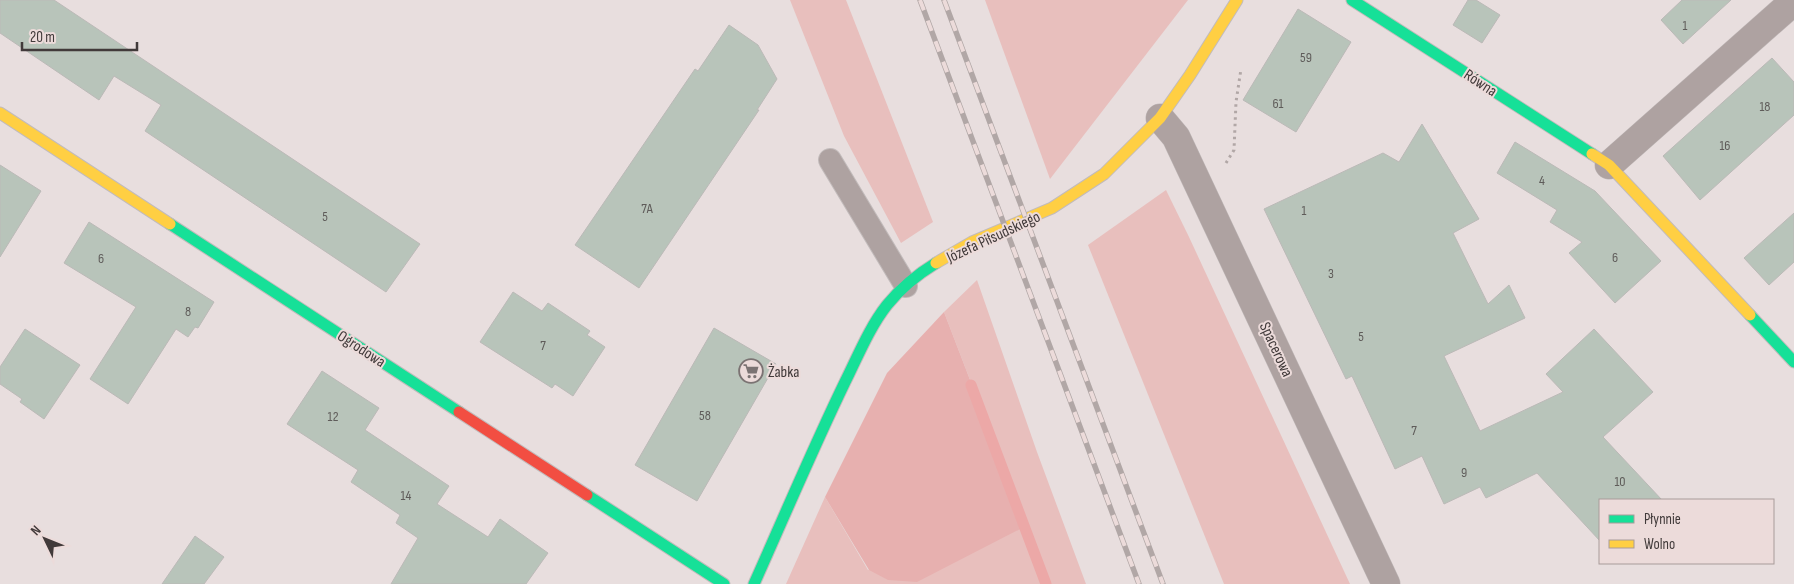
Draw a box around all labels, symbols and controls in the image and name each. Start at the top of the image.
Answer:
house number: 1 [1683,17,1688,34]
scale bar [22,20,138,52]
text: 20 m [30,28,55,47]
house number: 59 [1300,49,1312,66]
street label: Równa [1460,66,1500,101]
house number: 61 [1272,95,1284,112]
house number: 18 [1759,98,1771,115]
house number: 16 [1719,137,1731,154]
house number: 4 [1539,172,1545,189]
house number: 7A [641,200,654,217]
house number: 1 [1302,202,1307,219]
street label: Józefa Piłsudskiego [943,207,1043,268]
house number: 5 [322,208,328,225]
house number: 6 [1612,249,1618,266]
house number: 6 [98,250,104,267]
house number: 3 [1328,265,1334,282]
house number: 8 [185,303,191,320]
street label: Spacerowa [1255,319,1297,380]
street label: Ogrodowa [334,327,389,372]
house number: 5 [1358,328,1364,345]
house number: 7 [540,337,546,354]
supermarket icon: Żabka [738,358,764,384]
place label: Żabka [768,363,800,382]
house number: 58 [699,407,711,424]
house number: 12 [328,408,339,425]
house number: 7 [1411,422,1417,439]
house number: 9 [1461,464,1467,481]
house number: 10 [1614,473,1626,490]
house number: 14 [401,487,412,504]
legend [1599,499,1774,564]
text: Płynnie [1644,510,1681,529]
north arrow [20,514,70,564]
text: N [27,522,45,539]
text: Wolno [1644,535,1675,554]

